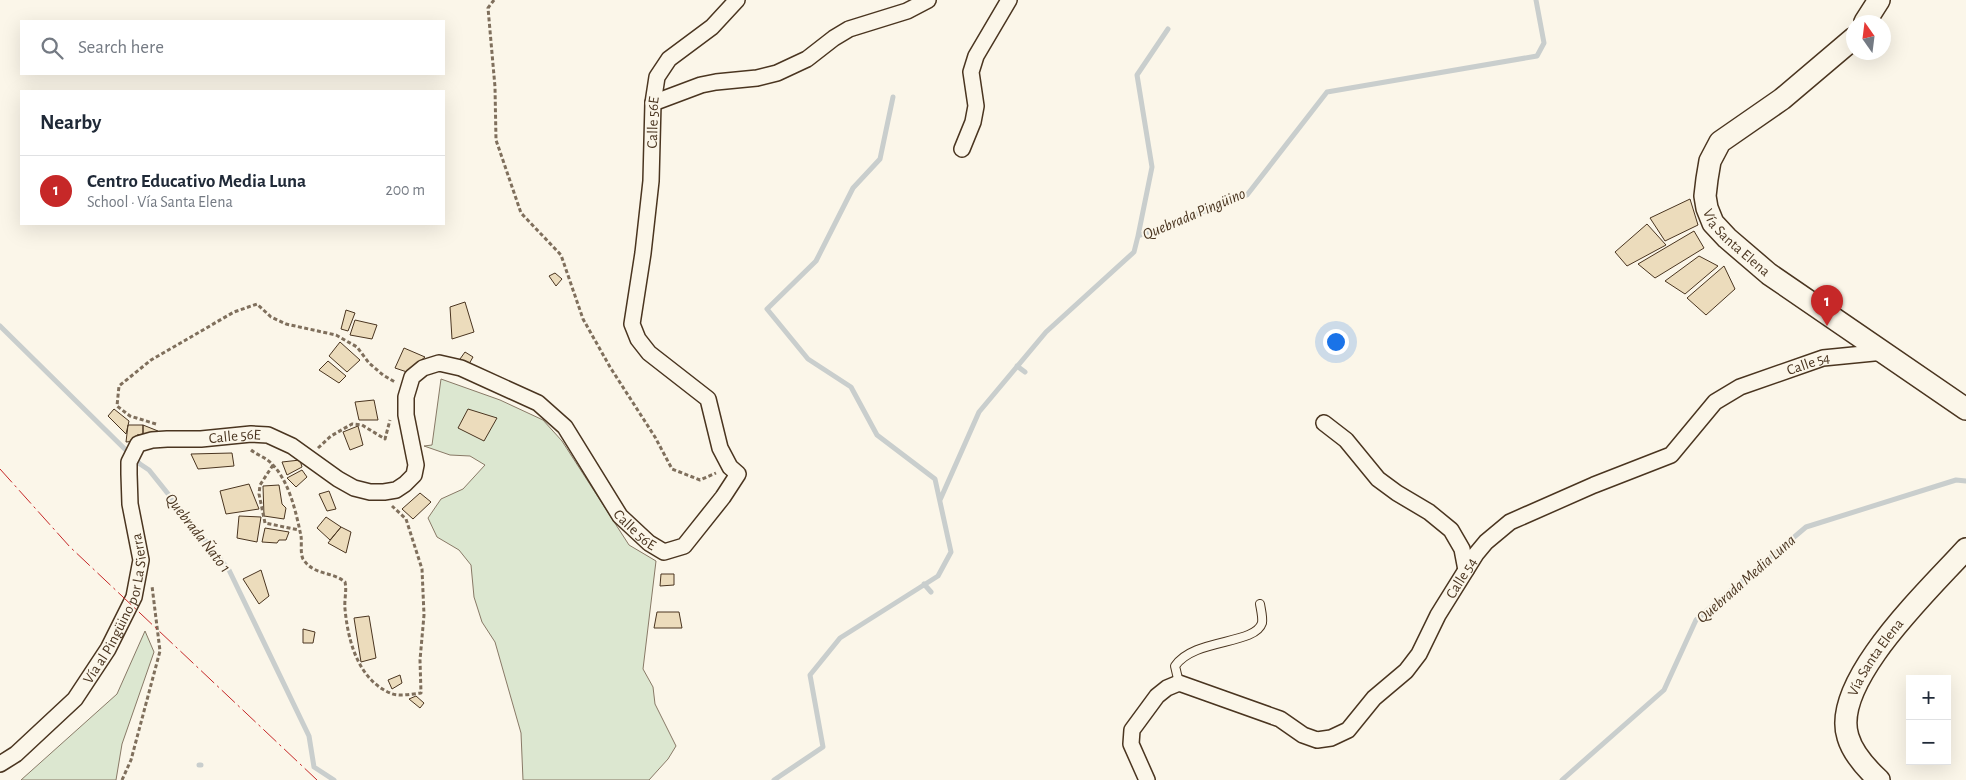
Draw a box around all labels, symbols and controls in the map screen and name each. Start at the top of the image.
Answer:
north arrow [1846,15,1891,60]
search box [20,20,445,75]
icon: search [38,34,66,62]
text: Search here [78,38,164,57]
street label: Calle 56E [644,95,661,149]
text: Nearby [40,112,101,133]
text: Centro Educativo Media Luna [87,172,306,191]
text: 1 [53,182,59,198]
text: 200 m [385,182,425,198]
water label: Quebrada Pingüino [1140,185,1249,244]
text: School · Vía Santa Elena [87,194,233,210]
street label: Vía Santa Elena [1701,206,1773,279]
pin: 1 [1811,285,1843,326]
your location [1323,329,1349,355]
street label: Calle 54 [1785,350,1831,378]
street label: Calle 56E [208,426,261,446]
water label: Quebrada Ñato 1 [161,489,235,576]
street label: Calle 56E [611,507,659,553]
street label: Vía al Pingüino por La Sierra [80,532,148,686]
water label: Quebrada Media Luna [1694,532,1799,627]
street label: Calle 54 [1443,555,1479,601]
street label: Vía Santa Elena [1845,616,1906,698]
map controls [1906,675,1951,765]
button: + [1906,675,1951,720]
button: − [1906,720,1951,765]

